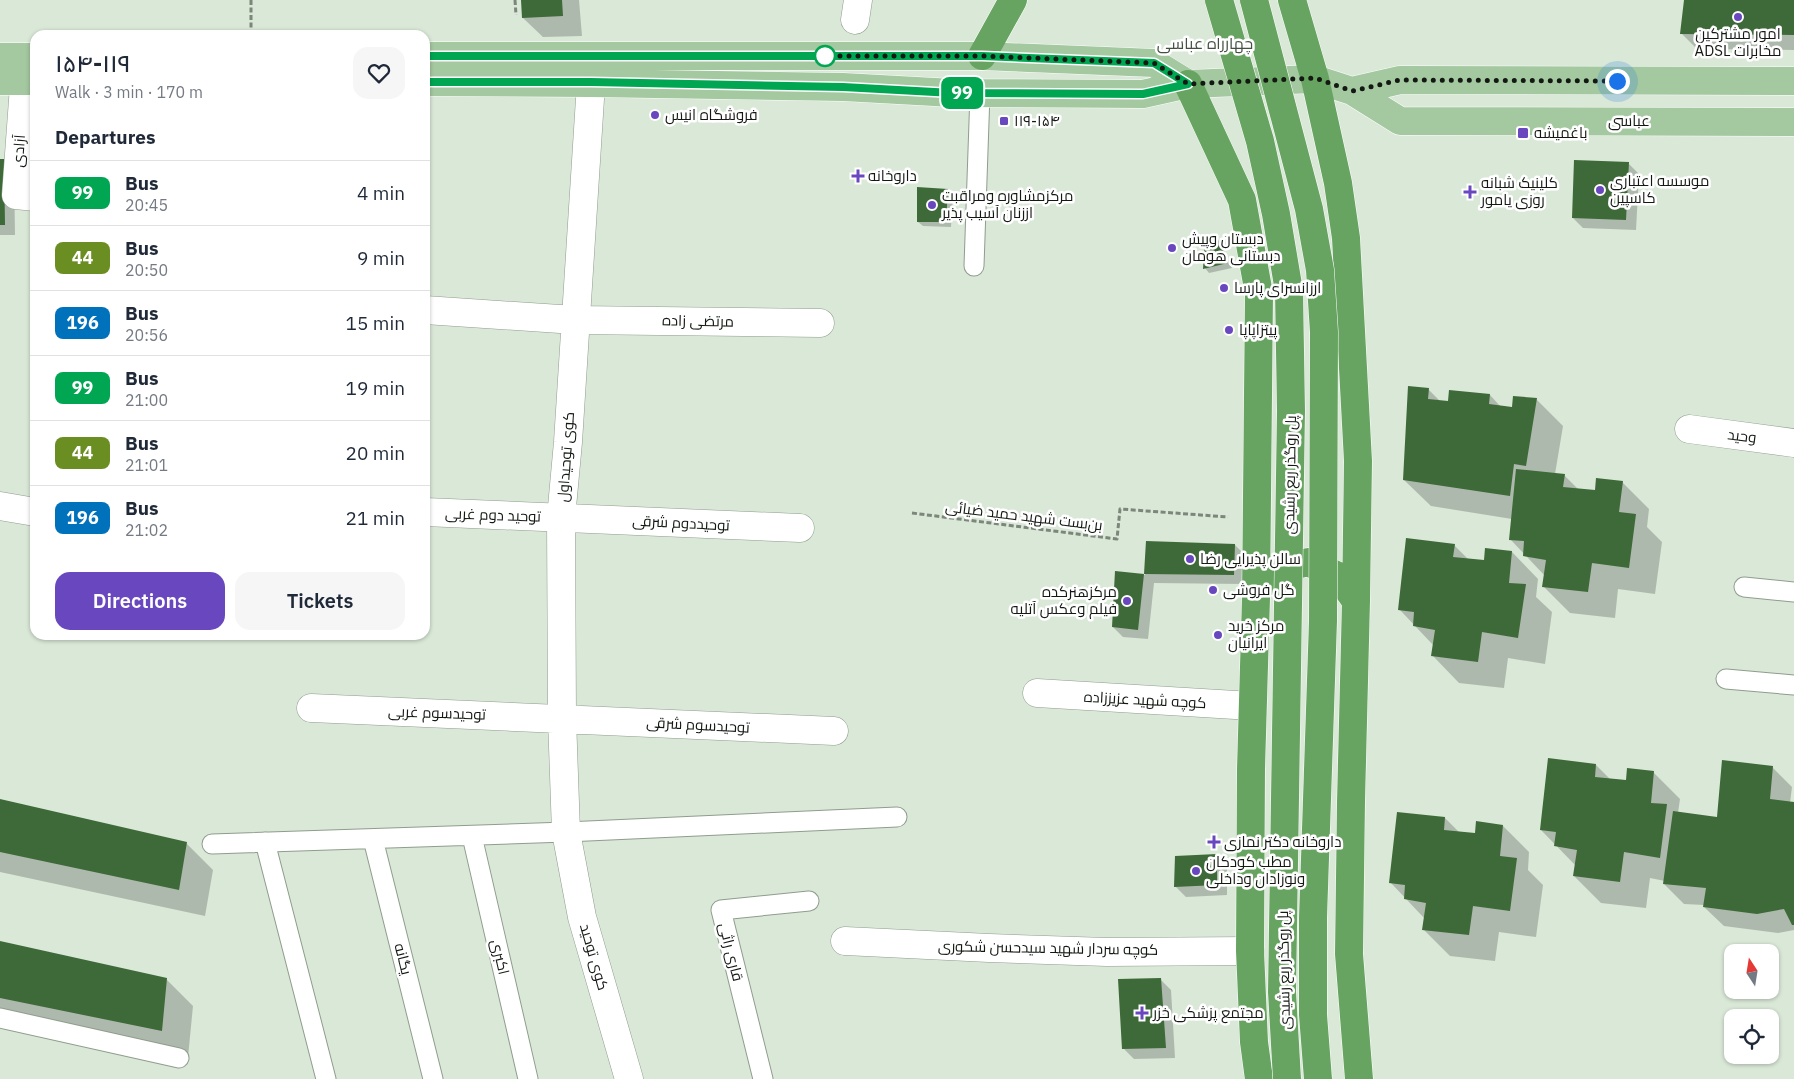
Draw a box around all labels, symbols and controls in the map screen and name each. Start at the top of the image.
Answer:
marker: امور مشترکین ADSL مخابرات [1732,11,1744,23]
place label: امور مشترکین ADSL مخابرات [1695,24,1781,60]
district label: چهارراه عباسی [1157,33,1253,55]
unlabelled marker [814,45,836,67]
text: ۱۵۴-۱۱۹ [55,47,131,79]
button: heart [353,47,405,99]
your location [1605,69,1630,94]
line badge: 99 [940,77,984,109]
text: 99 [951,81,973,104]
text: Walk · 3 min · 170 m [55,82,203,102]
place label: فروشگاه انیس [665,105,758,125]
marker: فروشگاه انیس [649,109,661,121]
place label: ۱۱۹-۱۵۴ [1014,111,1060,130]
street label: عباسى [1608,111,1650,131]
marker: ۱۱۹-۱۵۴ [998,115,1010,127]
place label: باغمیشه [1534,123,1587,142]
text: Departures [55,125,155,149]
marker: باغمیشه [1516,126,1530,140]
street label: آزادی [8,134,30,168]
place label: داروخانه [868,166,917,185]
marker: داروخانه [852,170,864,182]
text: Bus [125,171,159,195]
place label: موسسه اعتباری کاسپین [1610,171,1709,208]
place label: کلینیک شبانه روزی یامور [1480,173,1558,210]
text: 99 [72,181,93,204]
text: 4 min [357,181,405,205]
marker: موسسه اعتباری کاسپین [1594,184,1606,196]
marker: کلینیک شبانه روزی یامور [1463,185,1477,199]
place label: مرکزمشاوره ومراقبت اززنان آسیب پذیر [941,186,1074,223]
text: 20:45 [125,195,168,215]
marker: مرکزمشاوره ومراقبت اززنان آسیب پذیر [926,199,938,211]
place label: دبستان وپیش دبستانی هومان [1182,229,1280,266]
text: Bus [125,236,159,260]
marker: دبستان وپیش دبستانی هومان [1166,242,1178,254]
text: 44 [72,246,93,269]
text: 9 min [357,246,405,270]
text: 20:50 [125,260,168,280]
place label: ارزانسرای پارسا [1234,278,1321,298]
marker: ارزانسرای پارسا [1218,282,1230,294]
text: Bus [125,301,159,325]
street label: مرتضی زاده [662,310,734,332]
text: 196 [66,311,99,334]
text: 15 min [346,311,405,335]
place label: پیتزاپاپا [1239,320,1277,340]
marker: پیتزاپاپا [1223,324,1235,336]
text: 20:56 [125,325,168,345]
text: Bus [125,366,159,390]
text: 99 [72,376,93,399]
text: 19 min [346,376,405,400]
text: 21:00 [125,390,168,410]
street label: کوی توحیداول [553,411,579,503]
street label: پل روگذر ربع رشیدی [1279,415,1302,535]
street label: وحید [1727,424,1758,447]
text: Bus [125,431,159,455]
text: 44 [72,441,93,464]
text: 20 min [346,441,405,465]
text: 21:01 [125,455,168,475]
text: Bus [125,496,159,520]
street label: بن‌بست شهید حمید ضیائی [944,496,1104,536]
street label: توحید دوم غربی [445,503,541,527]
text: 196 [66,506,99,529]
text: 21 min [346,506,405,530]
street label: توحیددوم شرقی [632,510,730,536]
text: 21:02 [125,520,168,540]
place label: سالن پذیرایی رضا [1200,549,1301,569]
marker: سالن پذیرایی رضا [1184,553,1196,565]
button: Directions [55,572,225,630]
button: Tickets [235,572,405,630]
place label: گل فروشی [1223,580,1295,600]
place label: مرکزهنرکده فیلم وعکس آتلیه [1011,582,1117,619]
marker: گل فروشی [1207,584,1219,596]
marker: مرکزهنرکده فیلم وعکس آتلیه [1121,595,1133,607]
place label: مرکز خرید ایرانیان [1228,616,1284,653]
marker: مرکز خرید ایرانیان [1212,629,1224,641]
street label: کوچه شهید عزیززاده [1083,687,1207,713]
street label: توحیدسوم غربی [388,701,486,725]
street label: توحیدسوم شرقی [646,712,750,738]
place label: داروخانه دکتر نمازی [1224,832,1341,852]
marker: داروخانه دکتر نمازی [1208,836,1220,848]
place label: مطب کودکان ونوزادان وداخلی [1206,852,1305,889]
marker: مطب کودکان ونوزادان وداخلی [1190,865,1202,877]
street label: پل روگذر ربع رشیدی [1273,910,1296,1030]
street label: کوی توحید [575,921,613,993]
street label: قاری راثی [714,921,748,983]
street label: کوچه سردار شهید سیدحسن شکوری [938,936,1158,960]
street label: اکبری [486,937,514,977]
street label: یگانه [390,941,417,977]
north arrow [1724,944,1779,999]
map controls [1724,944,1779,1064]
place label: مجتمع پزشکی خزر [1152,1003,1264,1024]
marker: مجتمع پزشکی خزر [1135,1006,1149,1020]
button: locate [1724,1009,1779,1064]

